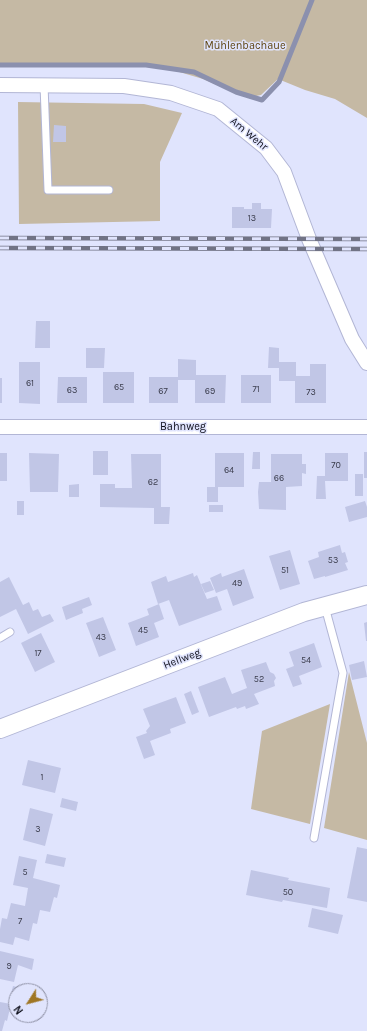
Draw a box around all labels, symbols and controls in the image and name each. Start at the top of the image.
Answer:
park label: Mühlenbachaue [204,39,286,53]
street label: Am Wehr [228,114,270,154]
house number: 13 [248,213,256,223]
house number: 61 [26,378,34,388]
house number: 65 [114,382,124,392]
house number: 71 [252,384,260,394]
house number: 63 [67,385,77,395]
house number: 67 [158,386,168,396]
house number: 69 [205,386,215,396]
house number: 73 [306,387,316,397]
street label: Bahnweg [160,420,206,434]
house number: 70 [331,460,341,470]
house number: 64 [224,465,234,475]
house number: 66 [274,473,284,483]
house number: 62 [148,477,158,487]
house number: 53 [328,555,338,565]
house number: 51 [281,565,289,575]
house number: 49 [232,578,242,588]
house number: 45 [138,625,148,635]
house number: 43 [96,632,106,642]
street label: Hellweg [161,646,203,672]
house number: 17 [34,648,42,658]
house number: 54 [301,655,311,665]
house number: 52 [254,674,264,684]
house number: 1 [41,772,43,782]
house number: 3 [35,824,41,834]
house number: 5 [22,867,28,877]
house number: 50 [283,887,293,897]
house number: 7 [18,916,22,926]
house number: 9 [6,961,12,971]
north arrow [8,983,48,1023]
text: N [11,1003,26,1017]

